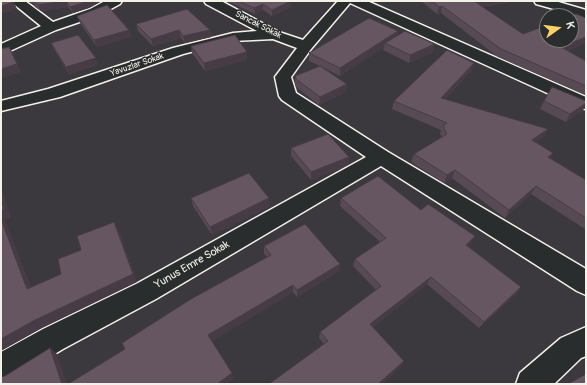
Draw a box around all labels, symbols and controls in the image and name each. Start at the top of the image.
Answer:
north arrow [539,8,579,48]
street label: Sancak Sokak [233,9,283,41]
text: K [563,20,577,30]
street label: Yavuzlar Sokak [109,51,165,79]
street label: Yunus Emre Sokak [152,238,232,292]

